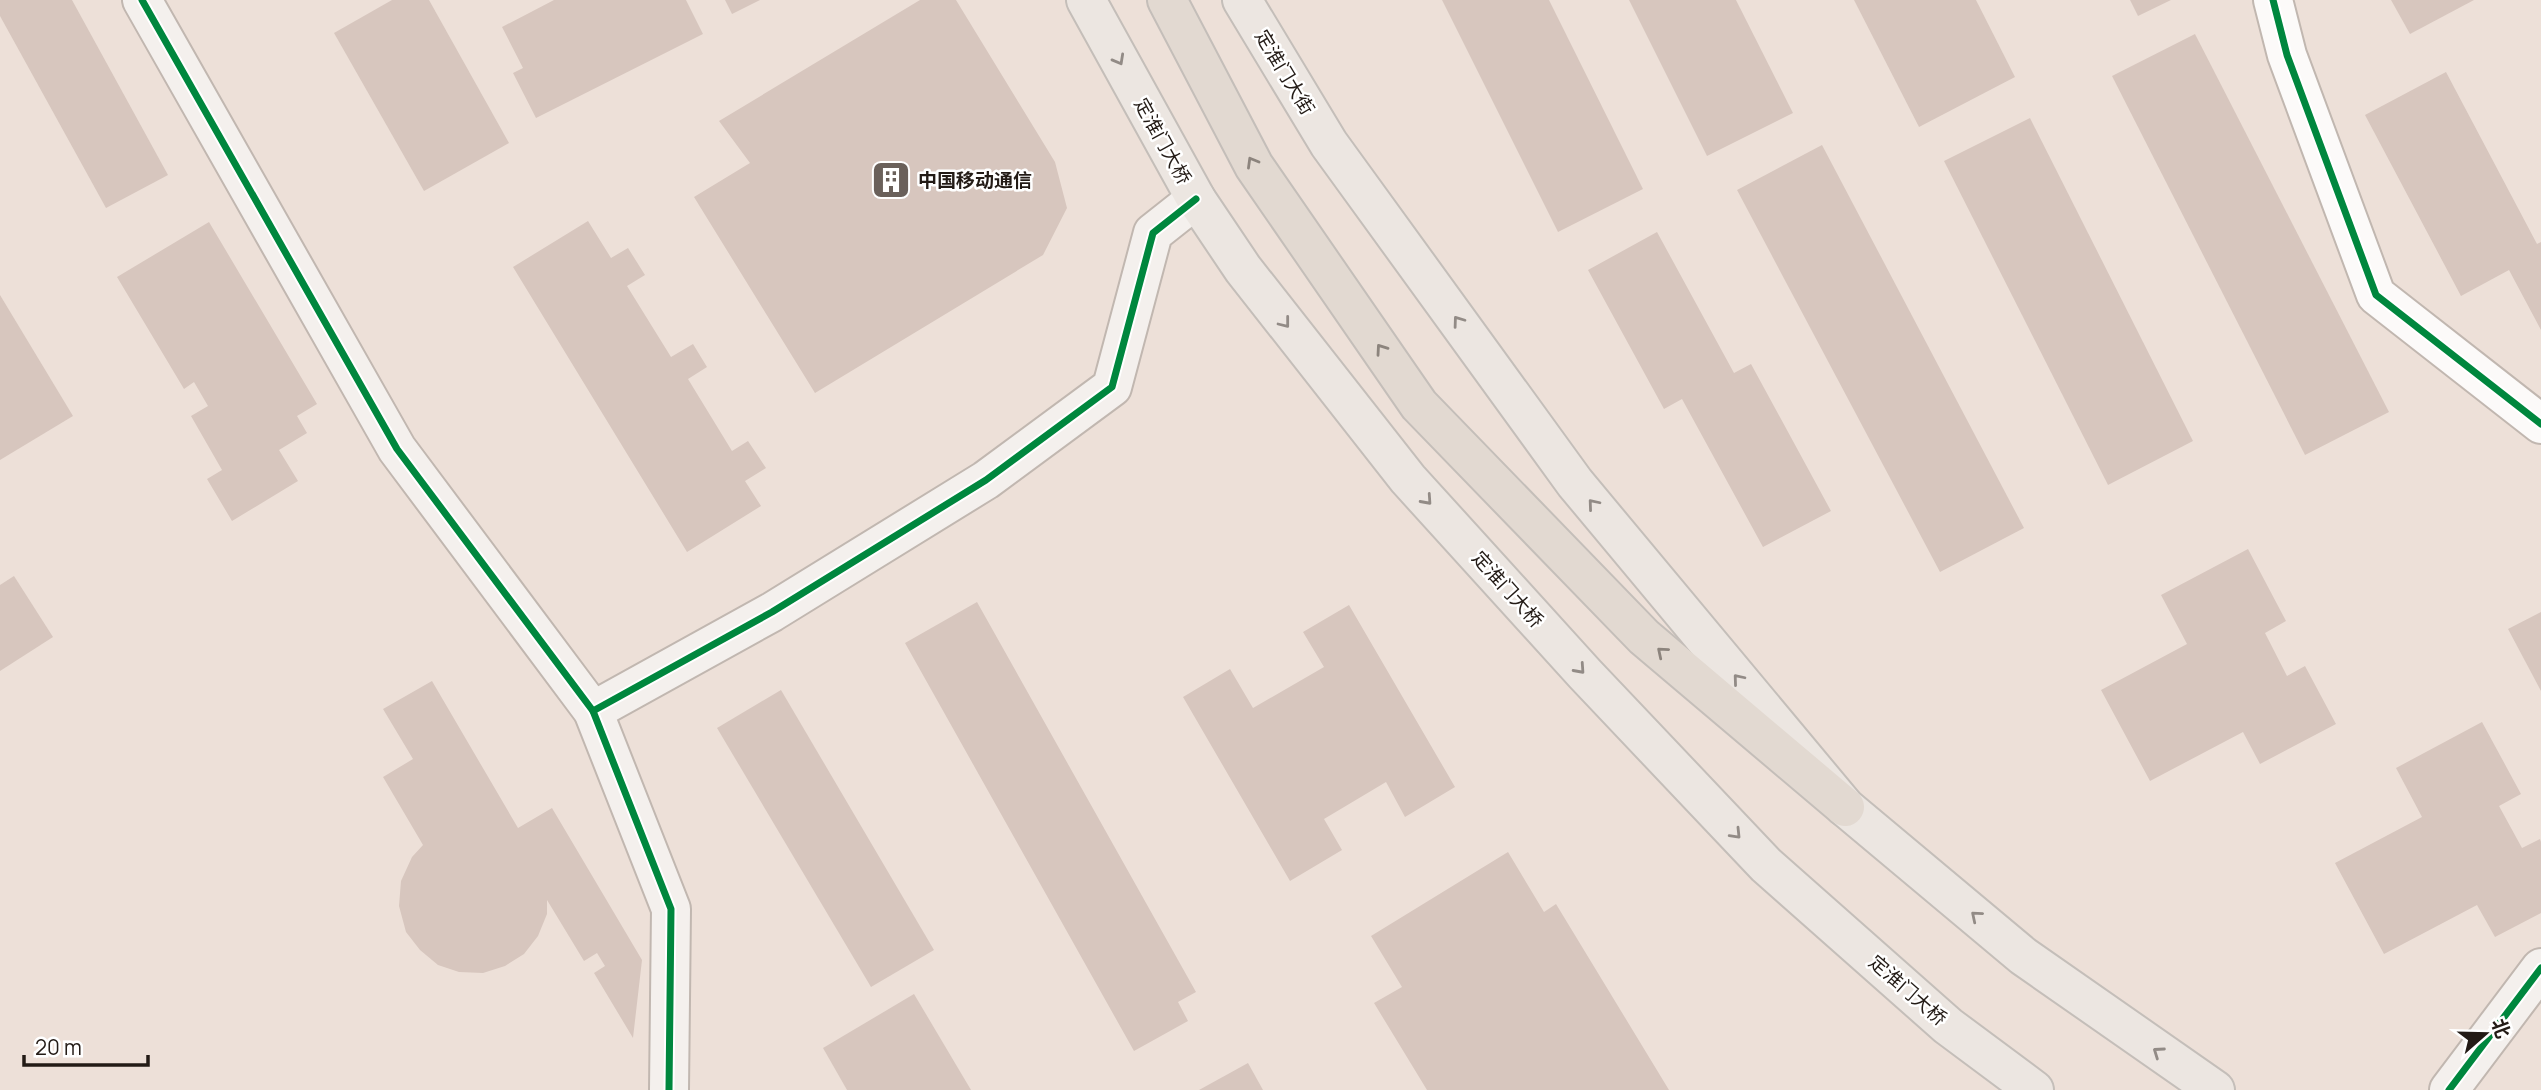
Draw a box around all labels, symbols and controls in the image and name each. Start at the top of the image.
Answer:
street label: 定淮门大街 [1249,25,1321,119]
one-way arrow [1111,53,1124,65]
street label: 定淮门大桥 [1129,93,1197,189]
one-way arrow [1247,156,1260,169]
building icon: 中国移动通信 [870,159,912,201]
place label: 中国移动通信 [918,167,1032,193]
one-way arrow [1277,315,1290,327]
one-way arrow [1454,316,1466,329]
one-way arrow [1377,344,1389,357]
one-way arrow [1419,492,1431,505]
one-way arrow [1588,500,1601,512]
street label: 定淮门大桥 [1467,545,1549,633]
one-way arrow [1657,648,1670,660]
one-way arrow [1572,661,1584,674]
one-way arrow [1734,675,1746,688]
one-way arrow [1728,826,1741,839]
one-way arrow [1971,912,1984,924]
street label: 定淮门大桥 [1864,949,1952,1031]
north arrow [2450,999,2520,1069]
text: 北 [2486,1015,2516,1042]
scale bar [24,1024,149,1068]
text: 20 m [35,1033,82,1061]
one-way arrow [2153,1048,2166,1060]

